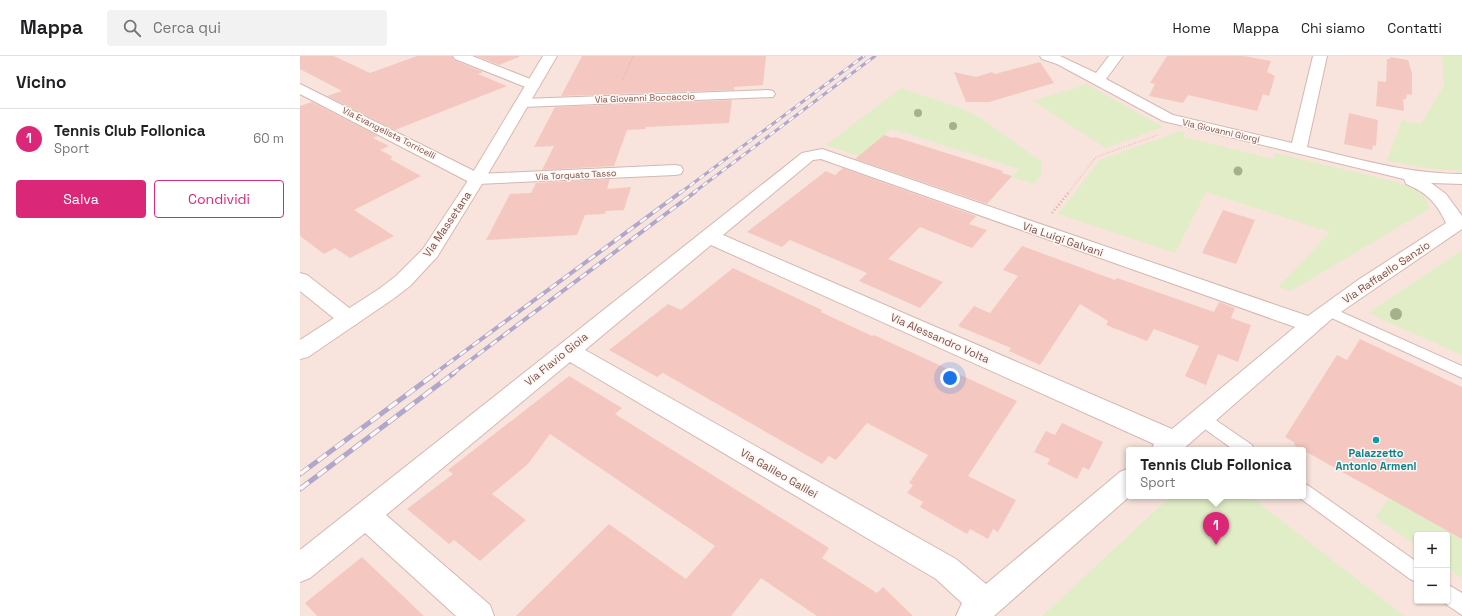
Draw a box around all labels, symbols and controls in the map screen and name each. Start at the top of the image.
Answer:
search box [107,10,387,46]
text: Mappa [20,15,83,40]
icon: search [121,17,143,39]
text: Cerca qui [153,18,221,37]
text: Home [1173,19,1211,37]
text: Mappa [1233,19,1279,37]
text: Chi siamo [1301,19,1365,37]
text: Contatti [1387,19,1442,37]
text: Vicino [16,71,66,93]
street label: Via Giovanni Boccaccio [595,90,696,106]
street label: Via Evangelista Torricelli [340,104,438,162]
street label: Via Giovanni Giorgi [1181,116,1261,146]
text: Tennis Club Follonica [54,121,205,140]
text: 1 [26,130,32,147]
text: 60 m [253,130,284,147]
text: Sport [54,140,89,157]
street label: Via Torquato Tasso [535,167,617,183]
button: Salva [16,180,146,218]
button: Condividi [154,180,284,218]
street label: Via Massetana [420,188,475,260]
street label: Via Luigi Galvani [1021,219,1105,259]
street label: Via Raffaello Sanzio [1340,237,1433,306]
street label: Via Alessandro Volta [888,310,992,366]
street label: Via Flavio Gioia [522,329,591,389]
your location [940,368,960,388]
marker: Palazzetto Antonio Armeni [1371,435,1381,445]
street label: Via Galileo Galilei [738,445,821,501]
place label: Palazzetto Antonio Armeni [1335,446,1417,473]
popup [1126,447,1306,499]
text: Tennis Club Follonica [1140,455,1292,474]
text: Sport [1140,474,1176,491]
pin: 1 [1203,512,1229,545]
map controls [1414,532,1450,604]
button: + [1414,532,1450,568]
button: − [1414,568,1450,604]

